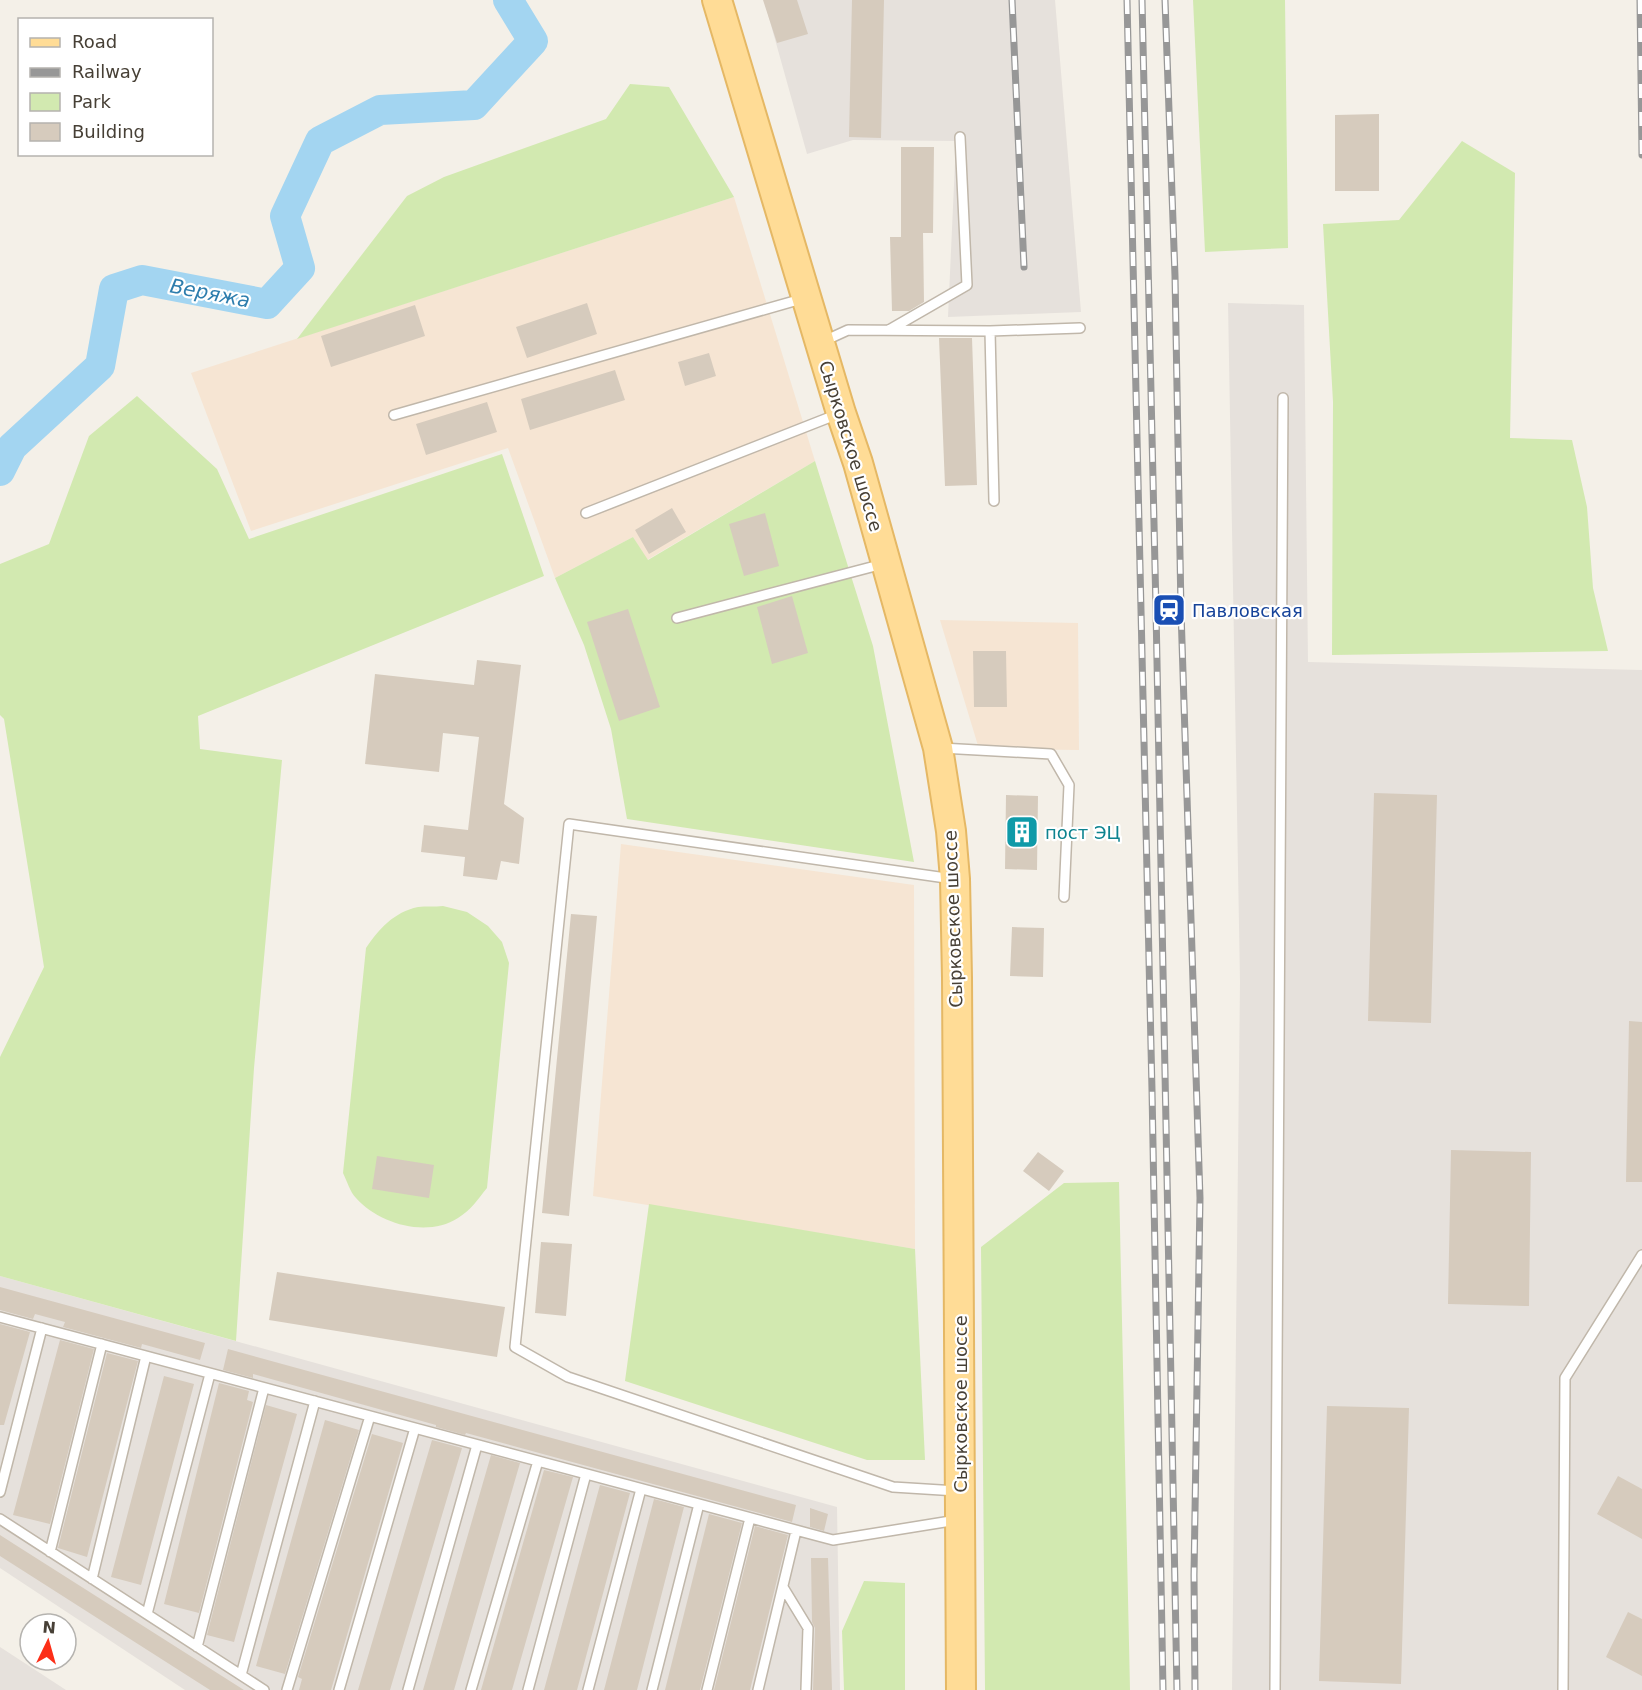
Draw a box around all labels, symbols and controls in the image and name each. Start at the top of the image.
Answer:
legend [18,18,213,156]
text: Road [72,31,117,52]
text: Railway [72,61,142,82]
text: Park [72,91,111,112]
text: Building [72,121,145,142]
water label: Веряжа [168,273,252,313]
street label: Сырковское шоссе [815,358,887,534]
station icon: Павловская [1151,592,1187,628]
place label: Павловская [1192,600,1303,621]
building icon: пост ЭЦ [1004,814,1040,850]
place label: пост ЭЦ [1045,822,1120,843]
street label: Сырковское шоссе [939,830,967,1008]
street label: Сырковское шоссе [950,1315,971,1493]
north arrow [18,1612,78,1672]
text: N [42,1618,57,1638]

